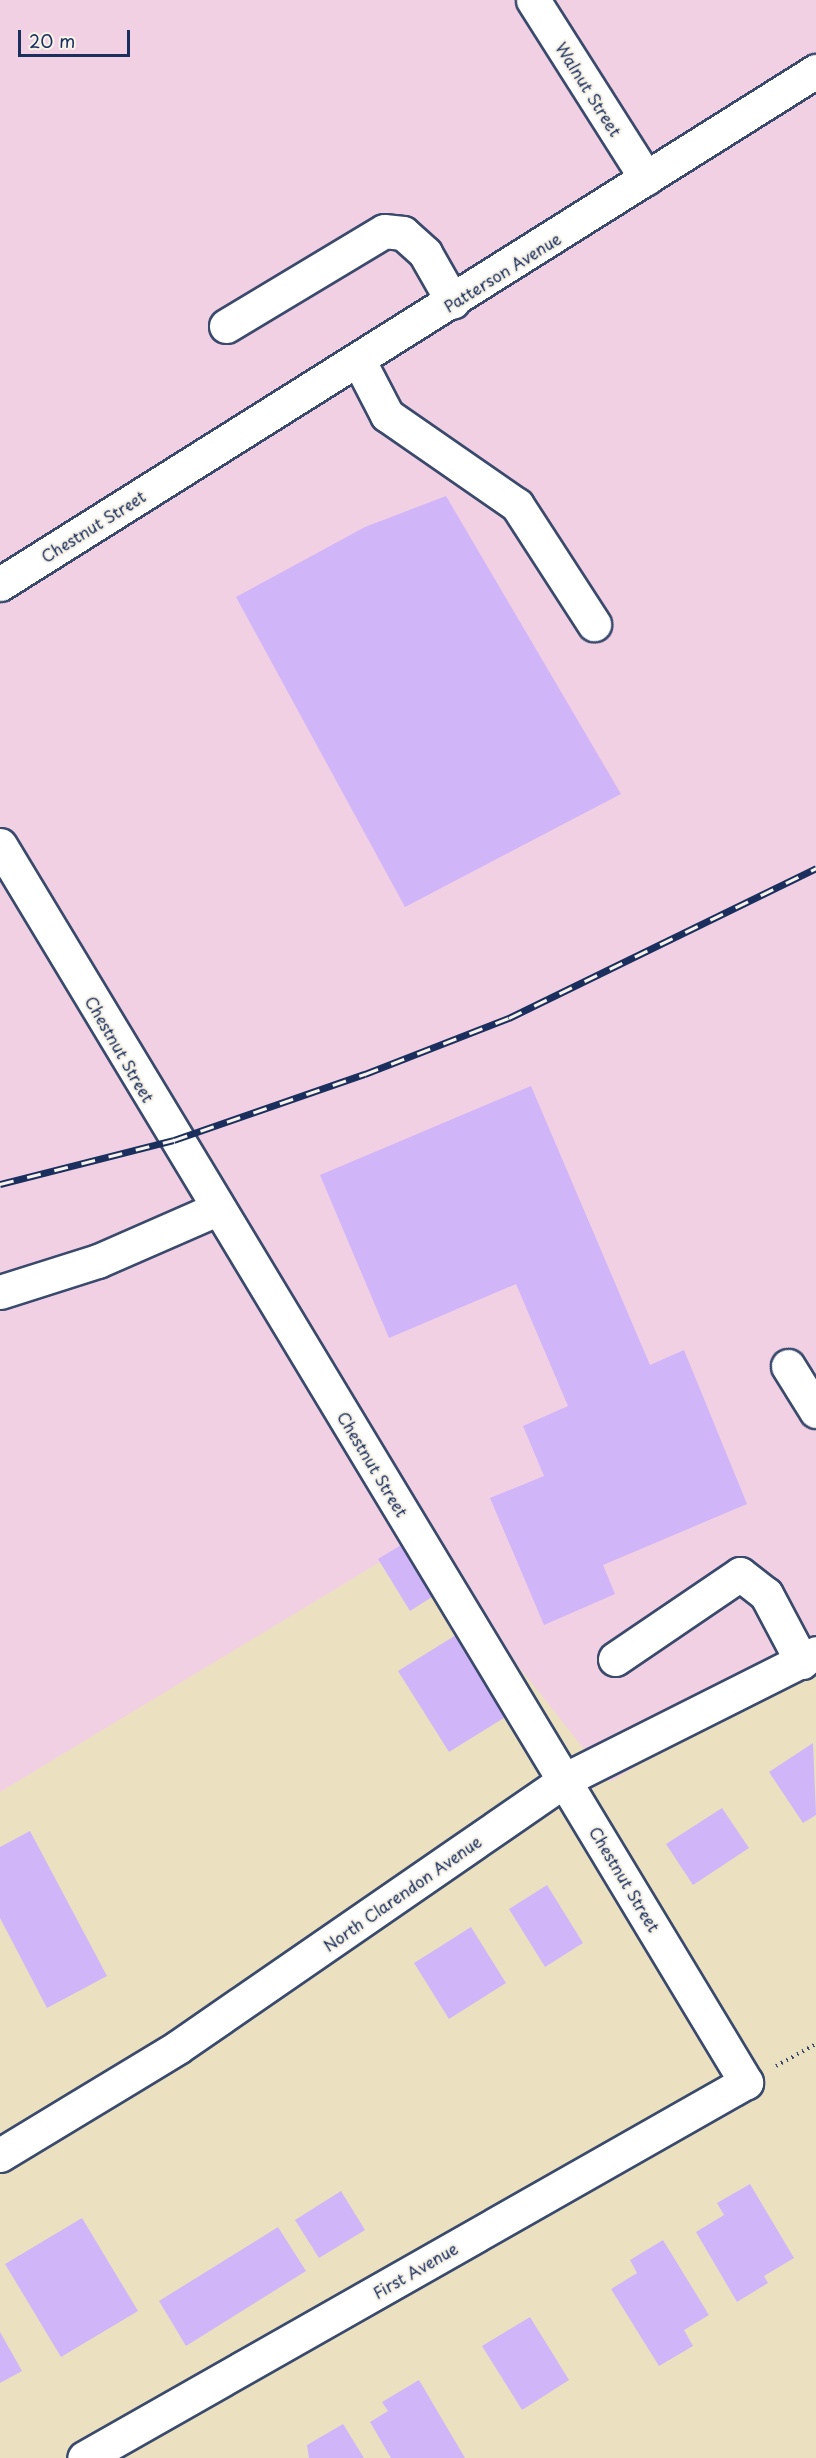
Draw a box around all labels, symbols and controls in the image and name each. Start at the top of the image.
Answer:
scale bar [21,18,134,56]
text: 20 m [29,27,75,54]
street label: Walnut Street [552,38,626,140]
street label: Patterson Avenue [440,228,564,316]
street label: Chestnut Street [37,486,149,566]
street label: Chestnut Street [81,992,159,1106]
street label: Chestnut Street [334,1407,412,1521]
street label: Chestnut Street [586,1822,664,1936]
street label: North Clarendon Avenue [319,1831,485,1955]
street label: First Avenue [369,2238,461,2302]

